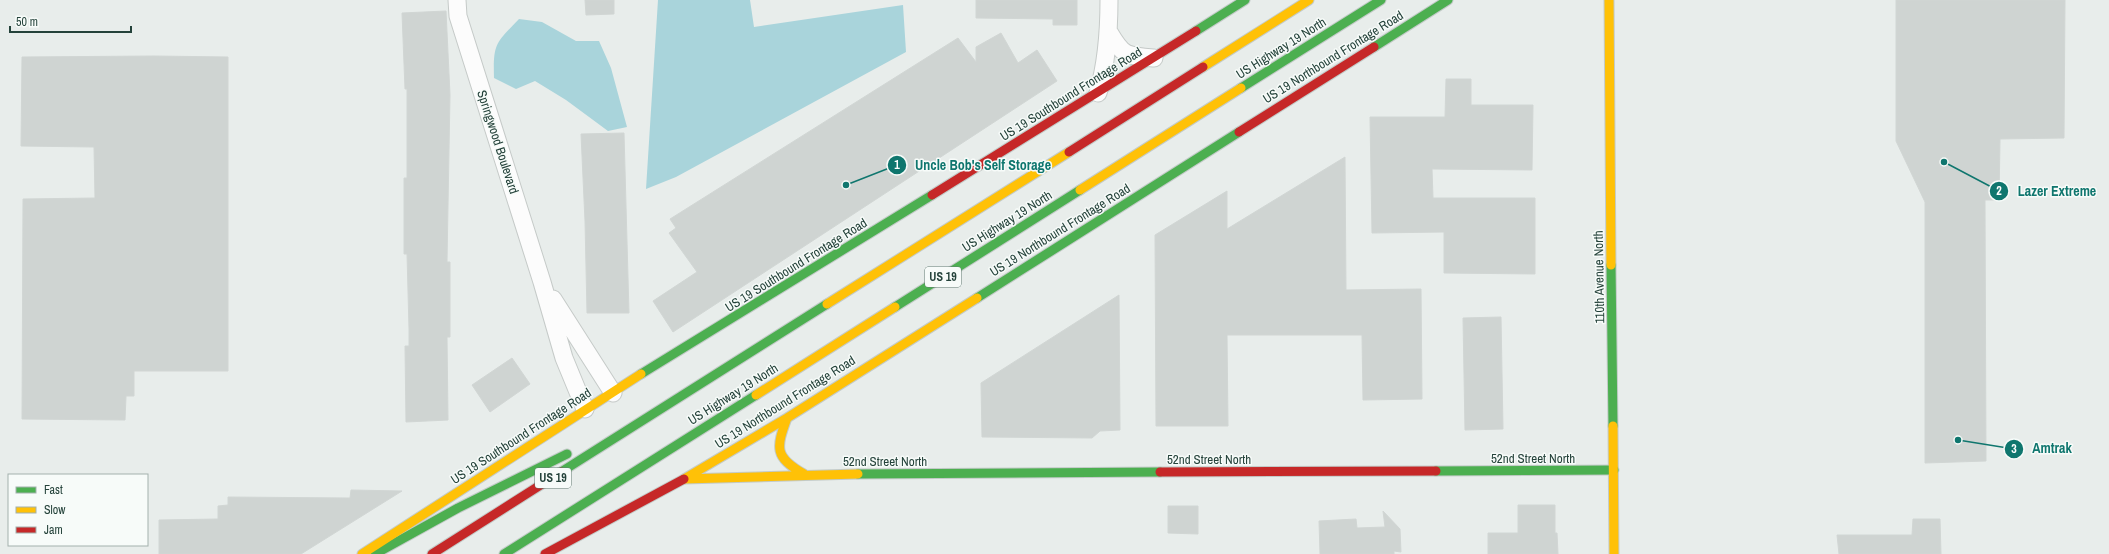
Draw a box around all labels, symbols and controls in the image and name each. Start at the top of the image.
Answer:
street label: US 19 Northbound Frontage Road [1260,7,1406,107]
scale bar [10,8,131,34]
street label: US Highway 19 North [1233,13,1329,83]
text: 50 m [16,14,38,30]
street label: US 19 Southbound Frontage Road [997,43,1145,145]
street label: Springwood Boulevard [473,88,523,196]
callout: Uncle Bob's Self Storage [887,152,1059,178]
text: Uncle Bob's Self Storage [915,156,1051,174]
text: 1 [894,157,900,173]
callout: Lazer Extreme [1989,178,2104,204]
street label: US 19 Northbound Frontage Road [987,180,1133,280]
text: Lazer Extreme [2018,182,2096,200]
text: 2 [1996,183,2002,199]
street label: US Highway 19 North [959,186,1055,256]
street label: US 19 Southbound Frontage Road [722,214,870,316]
street label: 110th Avenue North [1590,230,1608,324]
road number: US 19 [925,267,961,287]
street label: US 19 Northbound Frontage Road [712,352,858,452]
street label: US Highway 19 North [685,359,781,429]
street label: US 19 Southbound Frontage Road [448,385,594,487]
callout: Amtrak [2004,436,2080,462]
text: Amtrak [2032,439,2072,457]
text: 3 [2011,441,2017,457]
street label: 52nd Street North [1491,450,1575,467]
street label: 52nd Street North [1167,451,1251,468]
street label: 52nd Street North [843,453,927,470]
road number: US 19 [535,468,571,488]
legend [8,474,148,546]
text: Fast [44,482,63,498]
text: Slow [44,502,66,518]
text: Jam [44,522,63,538]

